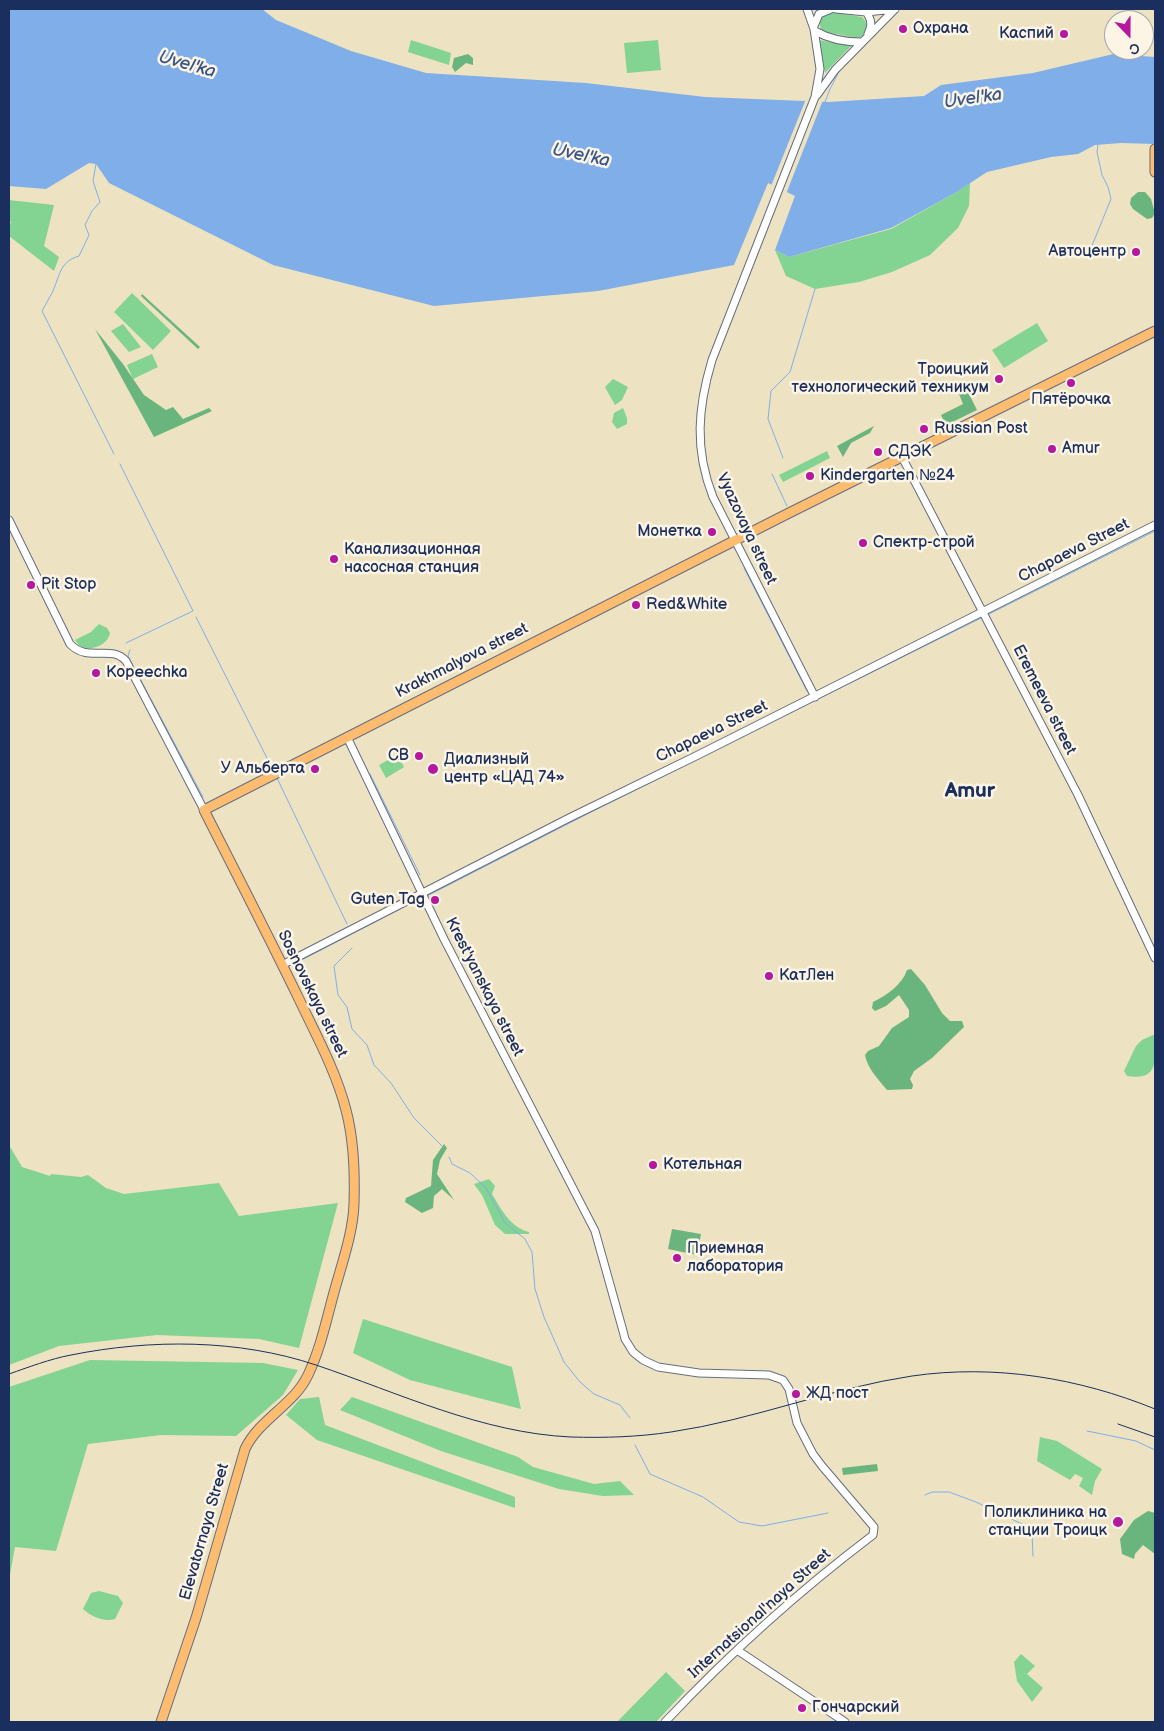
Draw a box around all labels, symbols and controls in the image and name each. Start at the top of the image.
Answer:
north arrow [1104,10,1154,60]
place label: Охрана [913,19,969,39]
marker: Охрана [897,23,909,35]
place label: Каспий [999,24,1054,44]
marker: Каспий [1058,28,1070,40]
text: С [1127,39,1142,58]
water label: Uvel'ka [156,47,218,83]
water label: Uvel'ka [943,84,1003,114]
water label: Uvel'ka [550,139,612,173]
place label: Автоцентр [1049,242,1126,262]
marker: Автоцентр [1130,246,1142,258]
place label: Троицкий технологический техникум [792,360,989,398]
marker: Троицкий технологический техникум [993,373,1005,385]
marker: Пятёрочка [1065,377,1077,389]
place label: Пятёрочка [1031,390,1111,410]
place label: Russian Post [934,419,1028,439]
marker: Russian Post [918,423,930,435]
place label: Amur [1062,439,1100,459]
place label: СДЭК [888,442,931,462]
marker: Amur [1046,443,1058,455]
marker: СДЭК [872,446,884,458]
place label: Kindergarten №24 [820,466,955,486]
street label: Vyazovaya street [712,470,780,588]
marker: Kindergarten №24 [804,470,816,482]
street label: Chapaeva Street [1015,515,1133,587]
place label: Монетка [637,522,702,542]
marker: Монетка [706,526,718,538]
place label: Спектр-строй [873,533,975,553]
marker: Спектр-строй [857,537,869,549]
place label: Канализационная насосная станция [344,540,481,578]
marker: Канализационная насосная станция [328,553,340,565]
place label: Pit Stop [41,575,97,595]
marker: Pit Stop [25,579,37,591]
place label: Red&White [646,595,727,615]
marker: Red&White [630,599,642,611]
street label: Krakhmalyova street [392,619,532,703]
street label: Eremeeva street [1008,642,1080,758]
place label: Kopeechka [106,663,187,683]
marker: Kopeechka [90,667,102,679]
street label: Chapaeva Street [653,697,771,767]
place label: СВ [388,746,409,766]
marker: СВ [413,750,425,762]
place label: Диализный центр «ЦАД 74» [444,750,565,788]
place label: У Альберта [221,759,305,779]
marker: Диализный центр «ЦАД 74» [426,762,440,776]
marker: У Альберта [309,763,321,775]
district label: Amur [945,779,995,805]
place label: Guten Tag [351,890,425,910]
marker: Guten Tag [429,894,441,906]
street label: Krest'yanskaya street [441,914,527,1060]
street label: Sosnovskaya street [273,927,351,1061]
place label: КатЛен [779,966,834,986]
marker: КатЛен [763,970,775,982]
place label: Котельная [663,1155,742,1175]
marker: Котельная [647,1159,659,1171]
place label: Приемная лаборатория [687,1239,783,1277]
marker: Приемная лаборатория [671,1252,683,1264]
place label: ЖД пост [806,1384,869,1404]
marker: ЖД пост [790,1388,802,1400]
street label: Elevatornaya Street [176,1461,234,1603]
place label: Поликлиника на станции Троицк [984,1503,1107,1541]
marker: Поликлиника на станции Троицк [1111,1515,1125,1529]
street label: Internatsional'naya Street [685,1545,835,1683]
place label: Гончарский [812,1698,899,1718]
marker: Гончарский [796,1702,808,1714]

